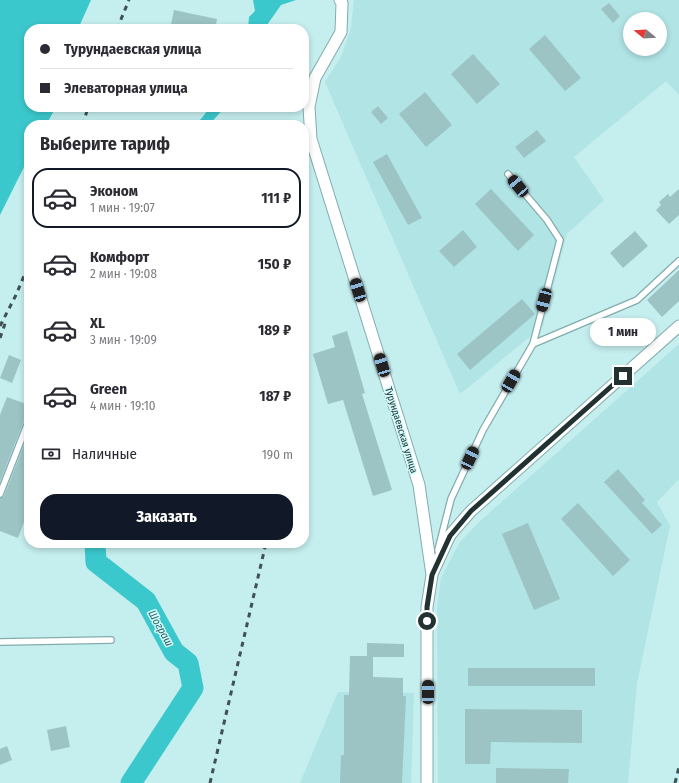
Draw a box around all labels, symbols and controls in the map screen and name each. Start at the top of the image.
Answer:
north arrow [623,12,667,56]
map controls [623,12,667,56]
text: Турундаевская улица [64,40,201,58]
text: Элеваторная улица [64,79,188,97]
text: Выберите тариф [40,133,170,155]
car [506,173,530,199]
icon: car [42,180,78,216]
text: Эконом [90,182,138,200]
text: 111 ₽ [261,189,291,207]
text: 1 мин · 19:07 [90,200,155,215]
icon: car [42,246,78,282]
text: Комфорт [90,248,149,266]
text: 150 ₽ [258,255,291,273]
text: 2 мин · 19:08 [90,266,157,281]
car [349,277,367,303]
car [535,287,553,313]
icon: car [42,312,78,348]
text: XL [90,314,105,332]
callout: 1 мин [590,318,656,346]
text: 189 ₽ [258,321,291,339]
text: 1 мин [608,324,638,339]
text: 3 мин · 19:09 [90,332,157,347]
car [373,352,391,378]
route end [614,367,632,385]
car [500,368,522,394]
icon: car [42,378,78,414]
text: Green [90,380,127,398]
street label: Турундаевская улица [382,386,420,475]
text: 187 ₽ [259,387,291,405]
text: 4 мин · 19:10 [90,398,155,413]
icon: cash [40,443,62,465]
text: Наличные [72,445,137,463]
car [459,445,481,471]
text: 190 m [262,447,293,462]
button: Заказать [40,494,293,540]
water label: Шограш [145,608,176,649]
route start [418,612,436,630]
car [422,680,434,704]

